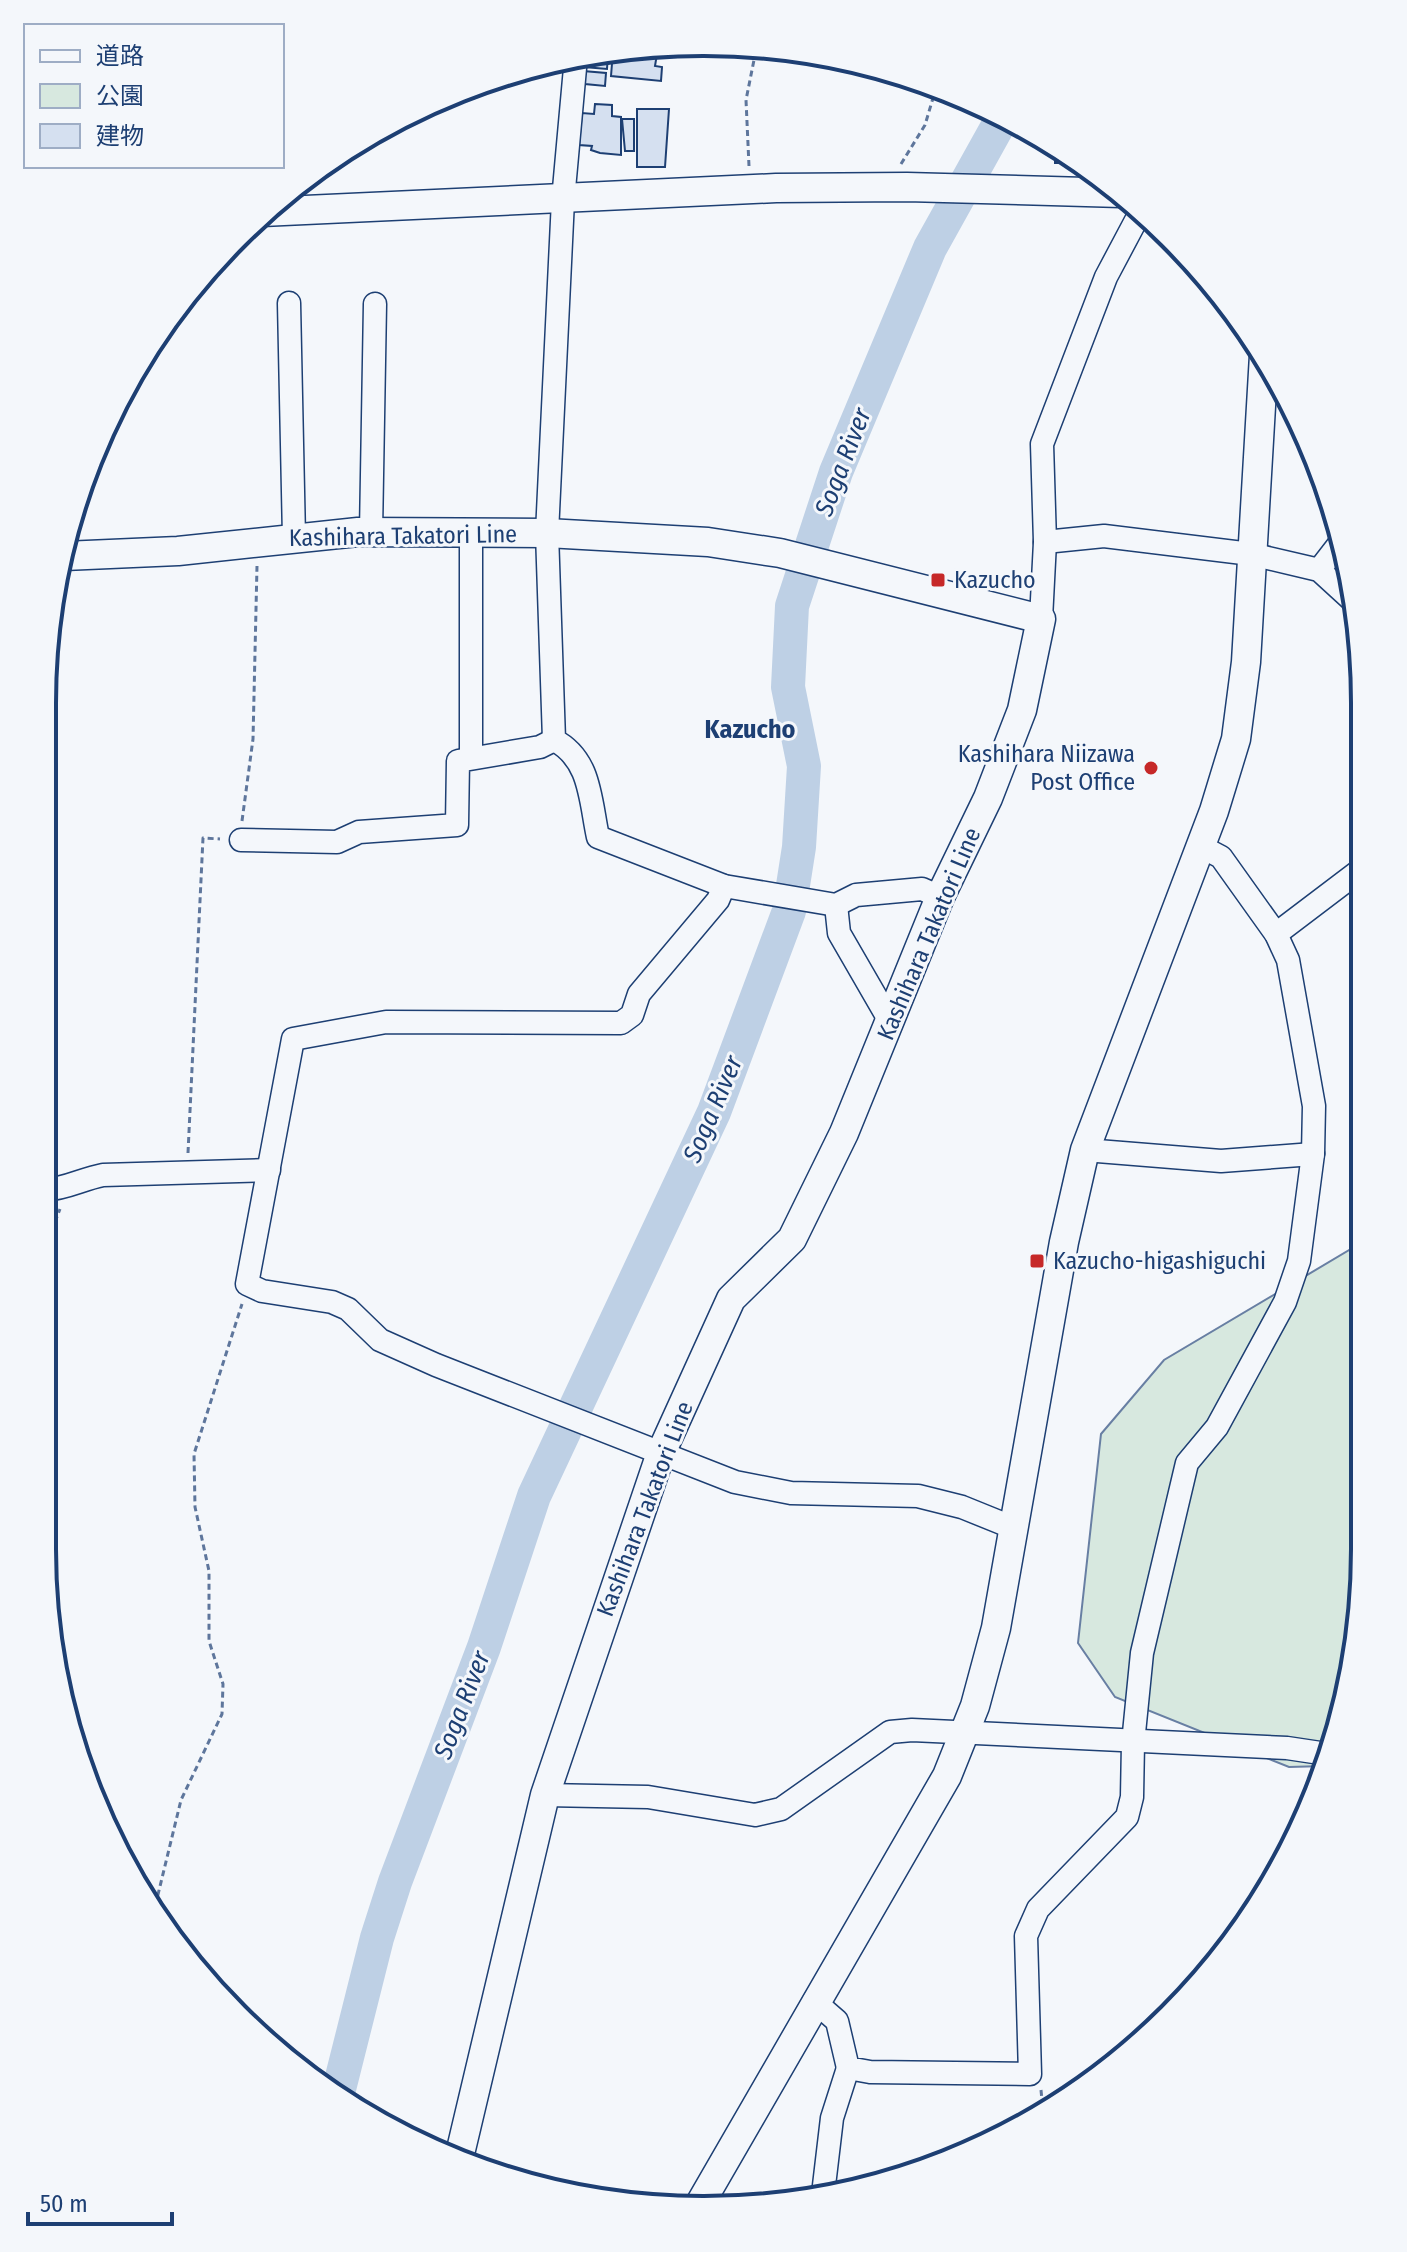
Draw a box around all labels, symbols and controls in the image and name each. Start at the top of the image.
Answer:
legend [24,24,284,168]
text: 道路 [96,42,144,70]
text: 公園 [96,82,144,110]
text: 建物 [96,122,144,150]
water label: Soga River [808,403,878,521]
street label: Kashihara Takatori Line [289,520,517,552]
place label: Kazucho [954,566,1036,594]
marker: Kazucho [929,571,947,589]
district label: Kazucho [705,714,796,745]
place label: Kashihara Niizawa Post Office [958,740,1135,796]
marker: Kashihara Niizawa Post Office [1142,759,1160,777]
street label: Kashihara Takatori Line [872,824,986,1044]
water label: Soga River [676,1050,750,1168]
place label: Kazucho-higashiguchi [1053,1247,1266,1275]
marker: Kazucho-higashiguchi [1028,1252,1046,1270]
street label: Kashihara Takatori Line [591,1397,699,1621]
water label: Soga River [427,1646,497,1764]
scale bar [28,2176,172,2226]
text: 50 m [40,2190,88,2218]

